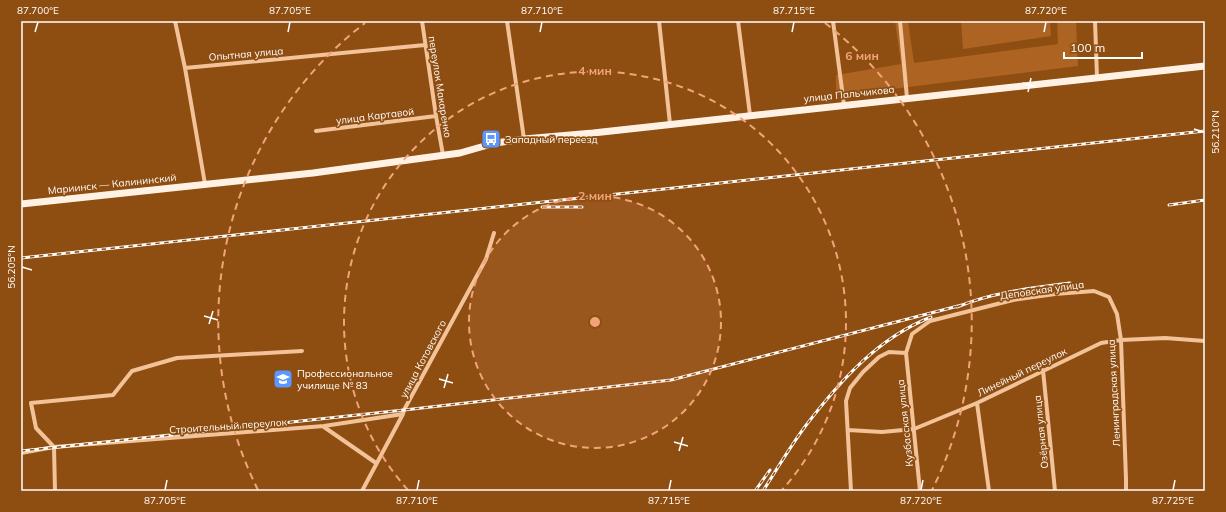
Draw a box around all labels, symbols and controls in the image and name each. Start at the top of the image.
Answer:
text: 87.700°E [17,4,59,17]
text: 87.705°E [269,4,311,17]
text: 87.710°E [521,4,563,17]
text: 87.715°E [773,4,815,17]
text: 87.720°E [1025,4,1067,17]
scale bar [1064,34,1142,60]
street label: переулок Макаренко [426,35,454,139]
text: 100 m [1070,40,1105,55]
street label: Опытная улица [208,44,284,64]
text: 6 мин [845,48,879,63]
text: 4 мин [578,63,612,78]
street label: улица Пальчикова [803,83,895,105]
street label: улица Картавой [335,105,415,127]
text: 56.210°N [1209,110,1222,154]
bus stop icon: Западный переезд [480,128,502,150]
place label: Западный переезд [505,133,598,146]
street label: Мариинск — Калининский [47,171,177,197]
text: 2 мин [578,188,612,203]
text: 56.205°N [5,245,18,289]
street label: Деповская улица [999,278,1085,302]
centre of rings [588,315,602,329]
street label: улица Котовского [397,318,449,400]
street label: Ленинградская улица [1105,339,1123,447]
street label: Линейный переулок [975,344,1070,399]
place label: Профессиональное училище № 83 [297,367,393,392]
school or university icon: Профессиональное училище № 83 [272,368,294,390]
street label: Кузбасская улица [894,379,916,467]
street label: Озёрная улица [1031,395,1051,469]
street label: Строительный переулок [169,415,288,437]
text: 87.705°E [144,494,186,507]
text: 87.710°E [396,494,438,507]
text: 87.715°E [648,494,690,507]
text: 87.720°E [900,494,942,507]
text: 87.725°E [1152,494,1194,507]

